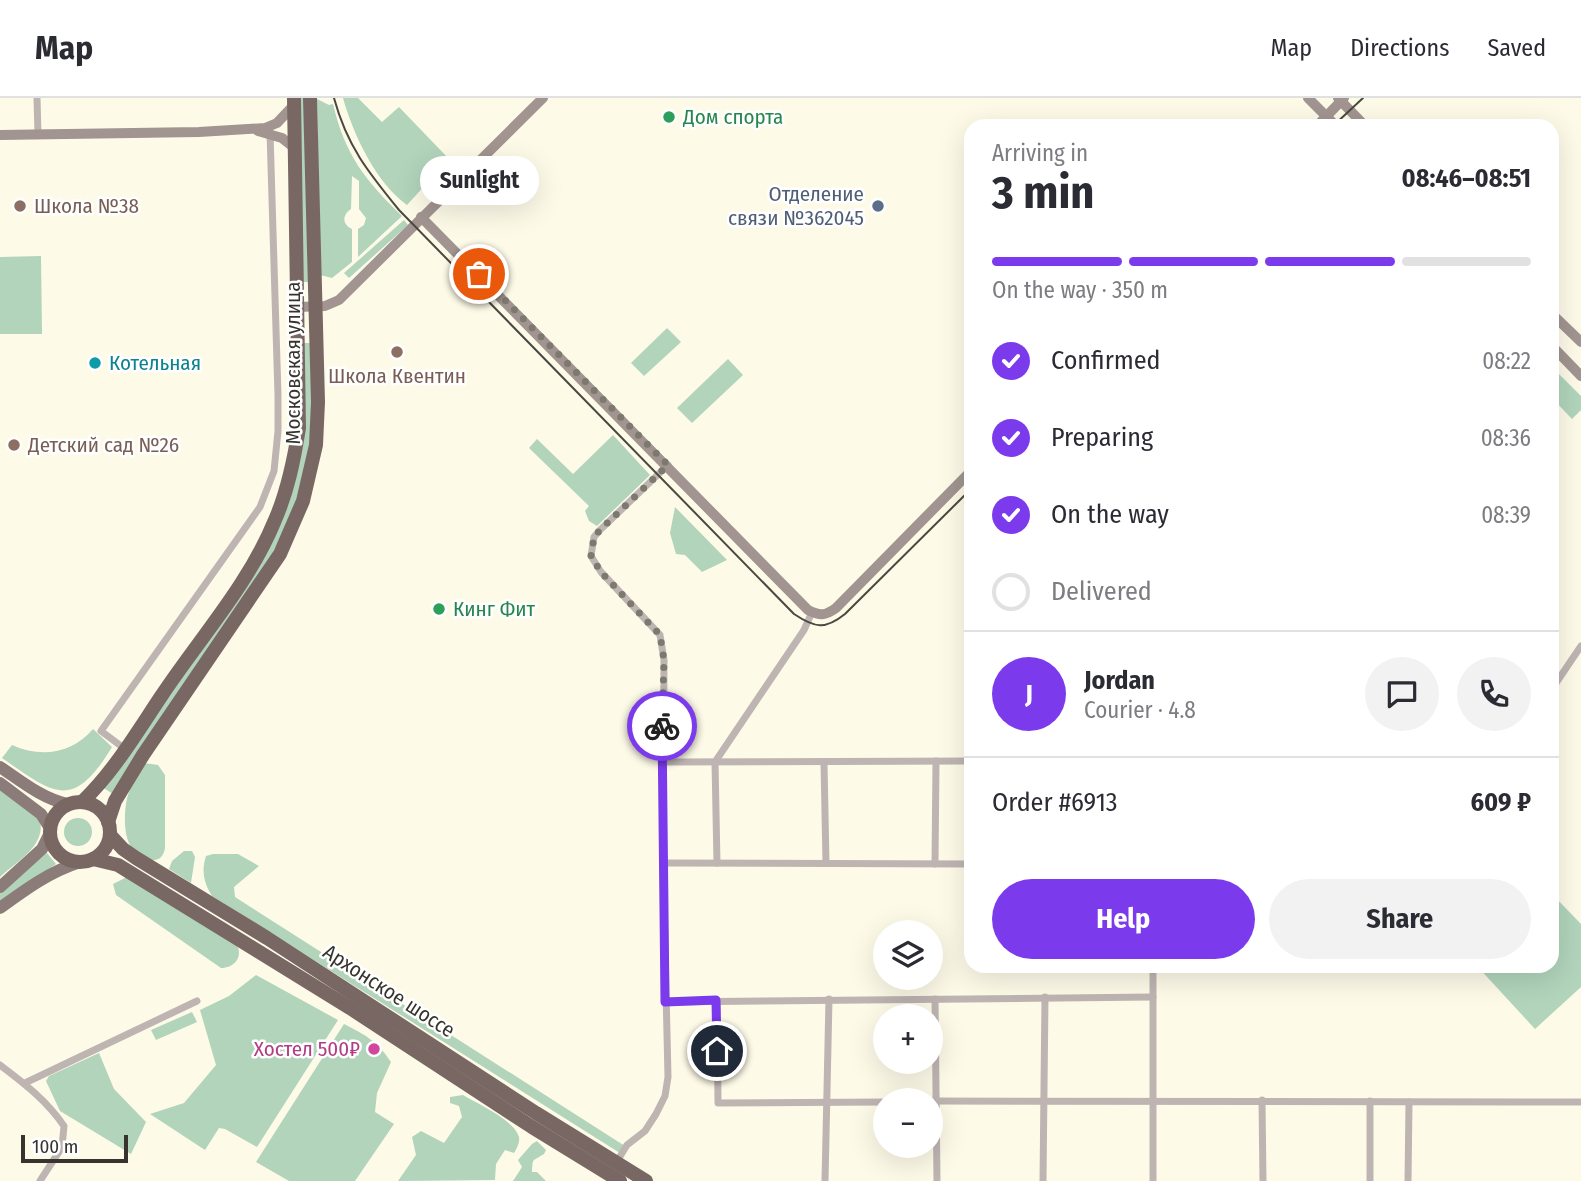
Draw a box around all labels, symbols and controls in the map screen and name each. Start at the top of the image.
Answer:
text: Map [35,28,93,68]
text: Map [1271,34,1312,62]
text: Directions [1350,34,1449,62]
text: Saved [1487,34,1546,62]
place label: Дом спорта [682,104,783,130]
marker: Дом спорта [661,109,677,125]
text: Arriving in [992,139,1088,167]
callout: Sunlight [420,155,538,204]
text: 08:46–08:51 [1401,163,1531,194]
text: 3 min [992,165,1094,220]
text: Sunlight [440,166,519,194]
place label: Отделение связи №362045 [728,181,864,231]
place label: Школа №38 [34,193,139,219]
marker: Школа №38 [12,198,28,214]
marker: Отделение связи №362045 [870,198,886,214]
pin [449,244,509,304]
icon: bag [460,255,498,293]
text: On the way · 350 m [992,276,1168,304]
street label: Московская улица [280,282,306,444]
icon: check [992,342,1030,380]
marker: Школа Квентин [389,344,405,360]
text: Confirmed [1051,345,1161,376]
text: 08:22 [1482,347,1531,375]
place label: Котельная [109,350,201,376]
marker: Котельная [87,355,103,371]
place label: Школа Квентин [328,363,466,389]
icon: check [992,419,1030,457]
text: Preparing [1051,422,1153,453]
text: 08:36 [1481,424,1531,452]
place label: Детский сад №26 [27,432,179,458]
marker: Детский сад №26 [6,437,22,453]
icon: check [992,496,1030,534]
text: On the way [1051,499,1169,530]
text: 08:39 [1481,501,1531,529]
text: Delivered [1051,576,1152,607]
place label: Кинг Фит [453,596,535,622]
marker: Кинг Фит [431,601,447,617]
button: chat [1365,657,1439,731]
button: phone [1457,657,1531,731]
text: Jordan [1084,665,1155,696]
text: J [1025,679,1033,710]
courier [627,691,697,761]
text: Courier · 4.8 [1084,696,1196,724]
icon: bike [643,707,681,745]
text: Order #6913 [992,787,1118,818]
text: 609 ₽ [1470,787,1531,818]
button: Help [992,879,1255,959]
button: Share [1269,879,1531,959]
map controls [873,920,943,1158]
button: layers [873,920,943,990]
street label: Архонское шоссе [318,939,460,1043]
button: + [873,1004,943,1074]
pin [687,1021,747,1081]
icon: home [698,1032,736,1070]
place label: Хостел 500₽ [254,1036,360,1062]
marker: Хостел 500₽ [366,1041,382,1057]
button: − [873,1088,943,1158]
scale bar [21,1132,128,1164]
text: 100 m [32,1135,78,1158]

